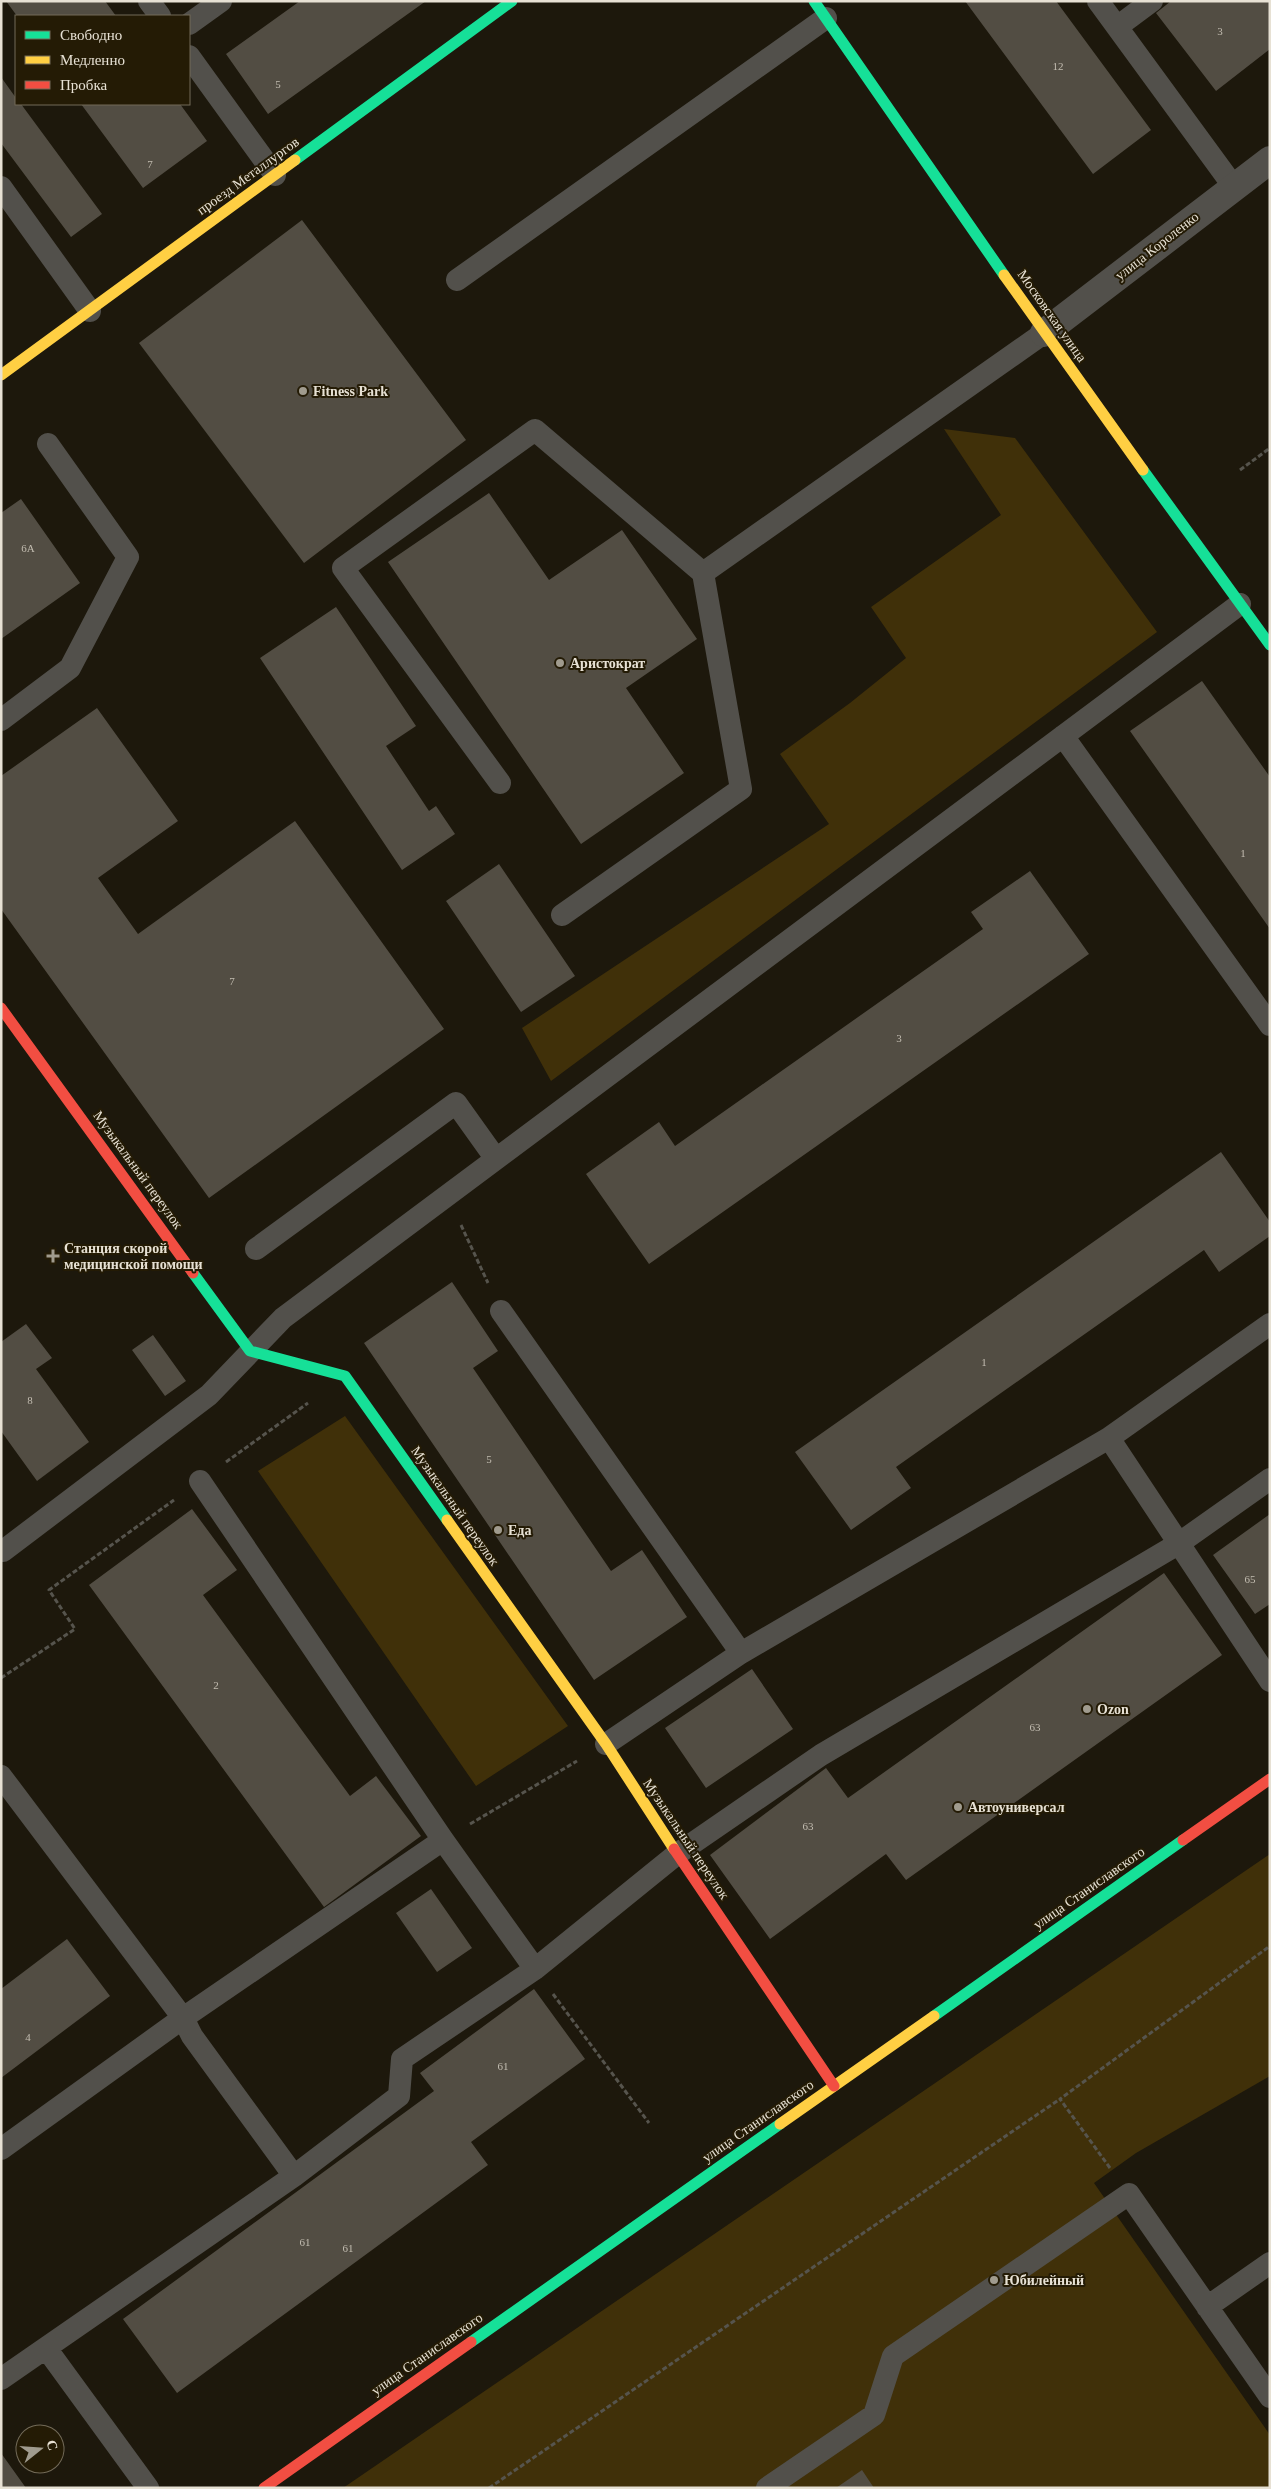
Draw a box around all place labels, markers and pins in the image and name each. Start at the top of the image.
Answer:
place label: Fitness Park [313,384,388,399]
marker: Fitness Park [297,385,309,397]
place label: Аристократ [570,656,645,671]
marker: Аристократ [554,657,566,669]
place label: Станция скорой медицинской помощи [64,1241,203,1272]
marker: Станция скорой медицинской помощи [46,1249,60,1263]
place label: Еда [508,1523,531,1538]
marker: Еда [492,1524,504,1536]
place label: Ozon [1097,1702,1129,1717]
marker: Ozon [1081,1703,1093,1715]
place label: Автоуниверсал [968,1800,1065,1815]
marker: Автоуниверсал [952,1801,964,1813]
place label: Юбилейный [1004,2273,1084,2288]
marker: Юбилейный [988,2274,1000,2286]

